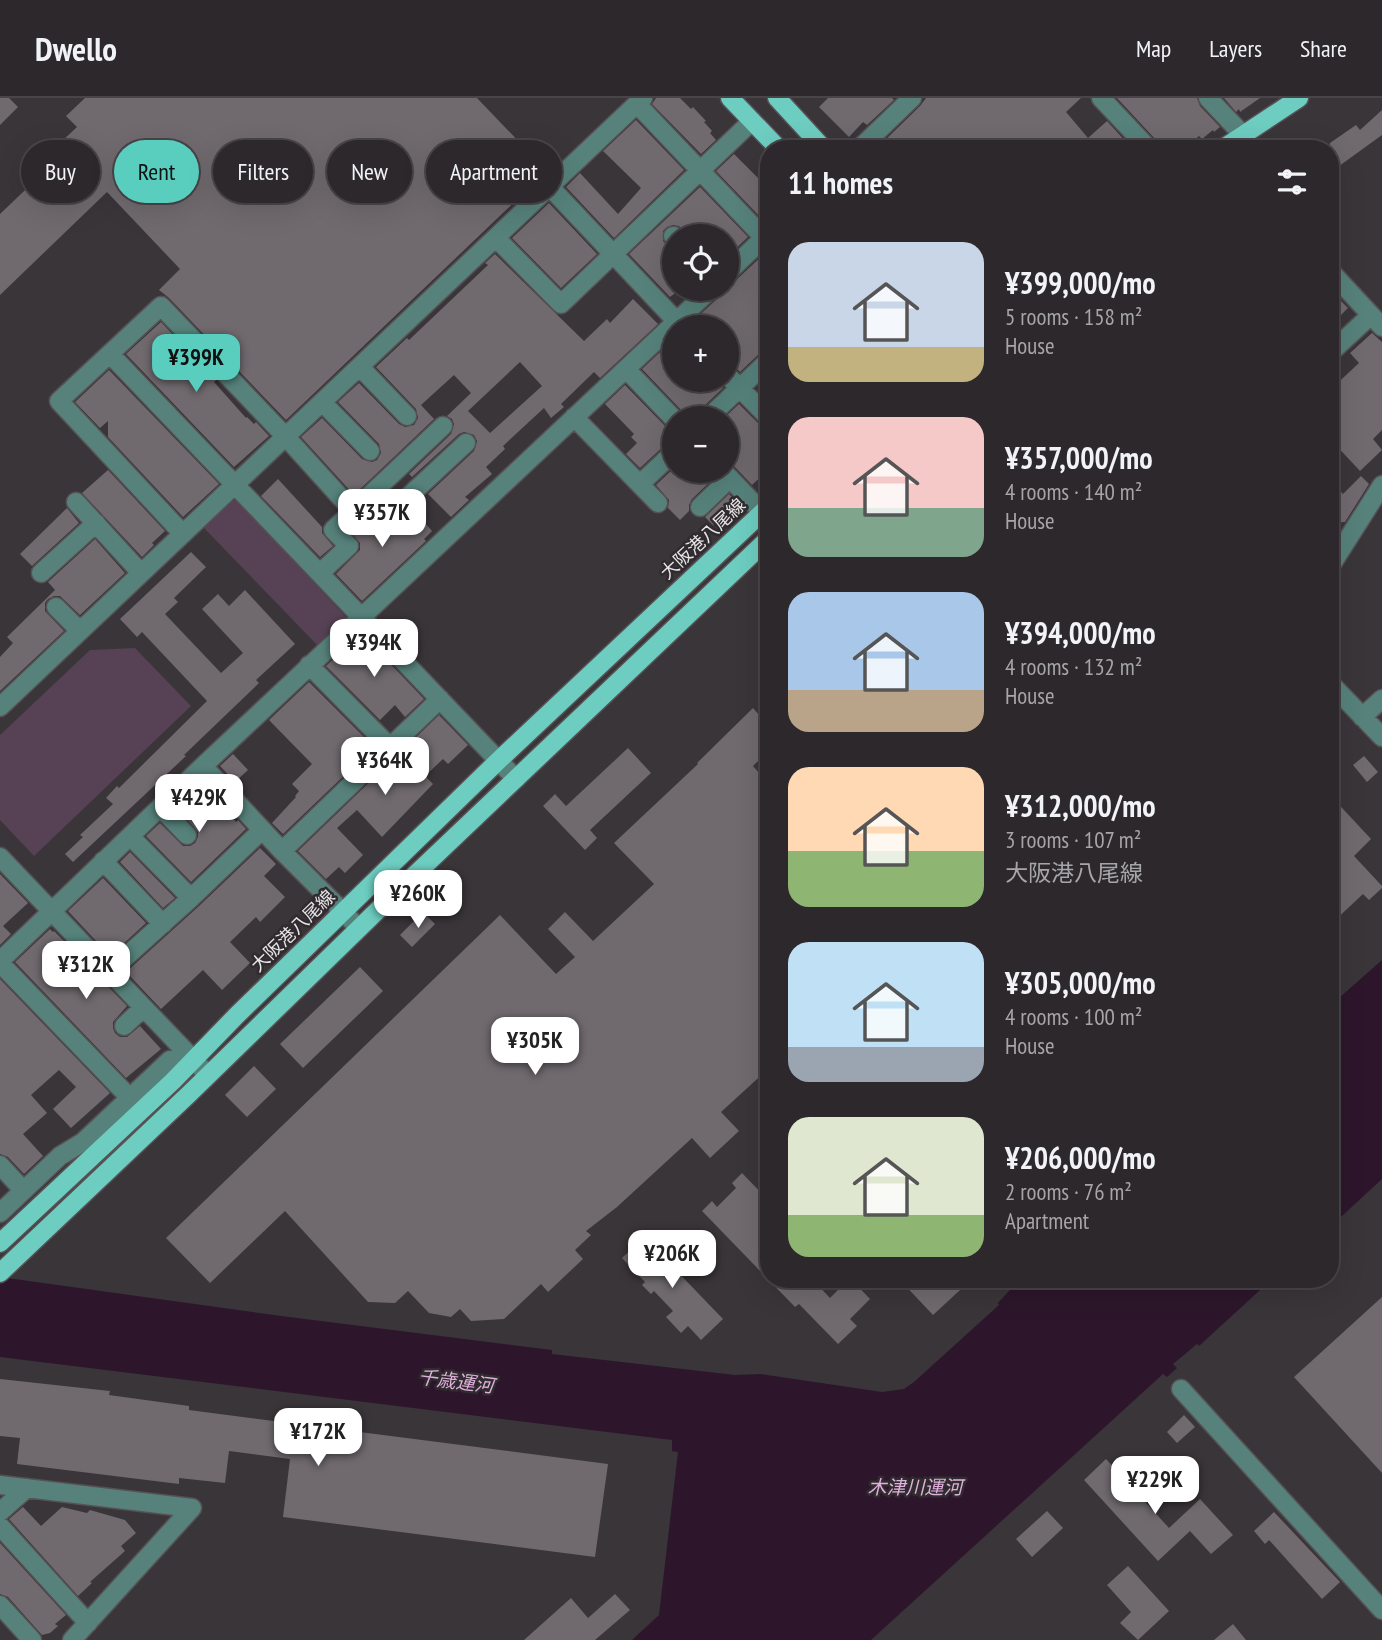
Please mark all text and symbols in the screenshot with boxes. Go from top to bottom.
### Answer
text: Dwello [35,27,117,70]
text: Map [1136,33,1171,64]
text: Layers [1209,33,1262,64]
text: Share [1300,33,1347,64]
chip: Buy [21,140,100,203]
chip: Rent [114,140,199,203]
chip: Filters [213,140,313,203]
chip: New [327,140,412,203]
chip: Apartment [426,140,562,203]
text: 11 homes [788,163,893,202]
icon: filters [1273,163,1311,201]
map controls [662,224,739,483]
button: locate [662,224,739,301]
text: ¥399,000/mo [1005,263,1156,302]
icon: home [844,270,928,354]
text: 5 rooms · 158 m² [1005,302,1142,331]
button: + [662,315,739,392]
text: House [1005,331,1055,360]
pin: ¥399K [147,334,245,394]
text: ¥399K [168,342,224,371]
button: − [662,406,739,483]
text: ¥357,000/mo [1005,438,1153,477]
icon: home [844,445,928,529]
text: 4 rooms · 140 m² [1005,477,1142,506]
pin: ¥357K [333,490,431,549]
street label: 大阪港八尾線 [655,493,750,584]
text: ¥357K [354,497,410,526]
text: House [1005,506,1055,535]
text: ¥394,000/mo [1005,613,1156,652]
pin: ¥394K [325,620,423,679]
icon: home [844,620,928,704]
text: ¥394K [346,627,402,656]
text: 4 rooms · 132 m² [1005,652,1142,681]
text: House [1005,681,1055,710]
pin: ¥364K [336,738,434,797]
text: ¥364K [357,745,413,774]
pin: ¥429K [150,774,248,834]
text: ¥429K [171,782,227,811]
text: ¥312,000/mo [1005,786,1156,825]
icon: home [844,795,928,879]
text: 3 rooms · 107 m² [1005,825,1141,854]
text: 大阪港八尾線 [1005,858,1143,887]
pin: ¥260K [369,870,467,930]
text: ¥260K [390,878,446,907]
street label: 大阪港八尾線 [246,885,339,976]
pin: ¥312K [37,942,135,1001]
text: ¥312K [58,949,114,978]
text: ¥305,000/mo [1005,963,1156,1002]
icon: home [844,970,928,1054]
text: 4 rooms · 100 m² [1005,1002,1142,1031]
pin: ¥305K [486,1018,584,1077]
text: ¥305K [507,1025,563,1054]
text: House [1005,1031,1055,1060]
text: ¥206,000/mo [1005,1138,1156,1177]
icon: home [844,1145,928,1229]
text: 2 rooms · 76 m² [1005,1177,1132,1206]
text: Apartment [1005,1206,1089,1235]
pin: ¥206K [623,1230,721,1290]
text: ¥206K [644,1238,700,1267]
water label: 千歳運河 [417,1364,499,1398]
pin: ¥172K [269,1408,367,1468]
text: ¥172K [290,1416,346,1445]
pin: ¥229K [1106,1456,1204,1516]
text: ¥229K [1127,1464,1183,1493]
water label: 木津川運河 [867,1475,966,1499]

